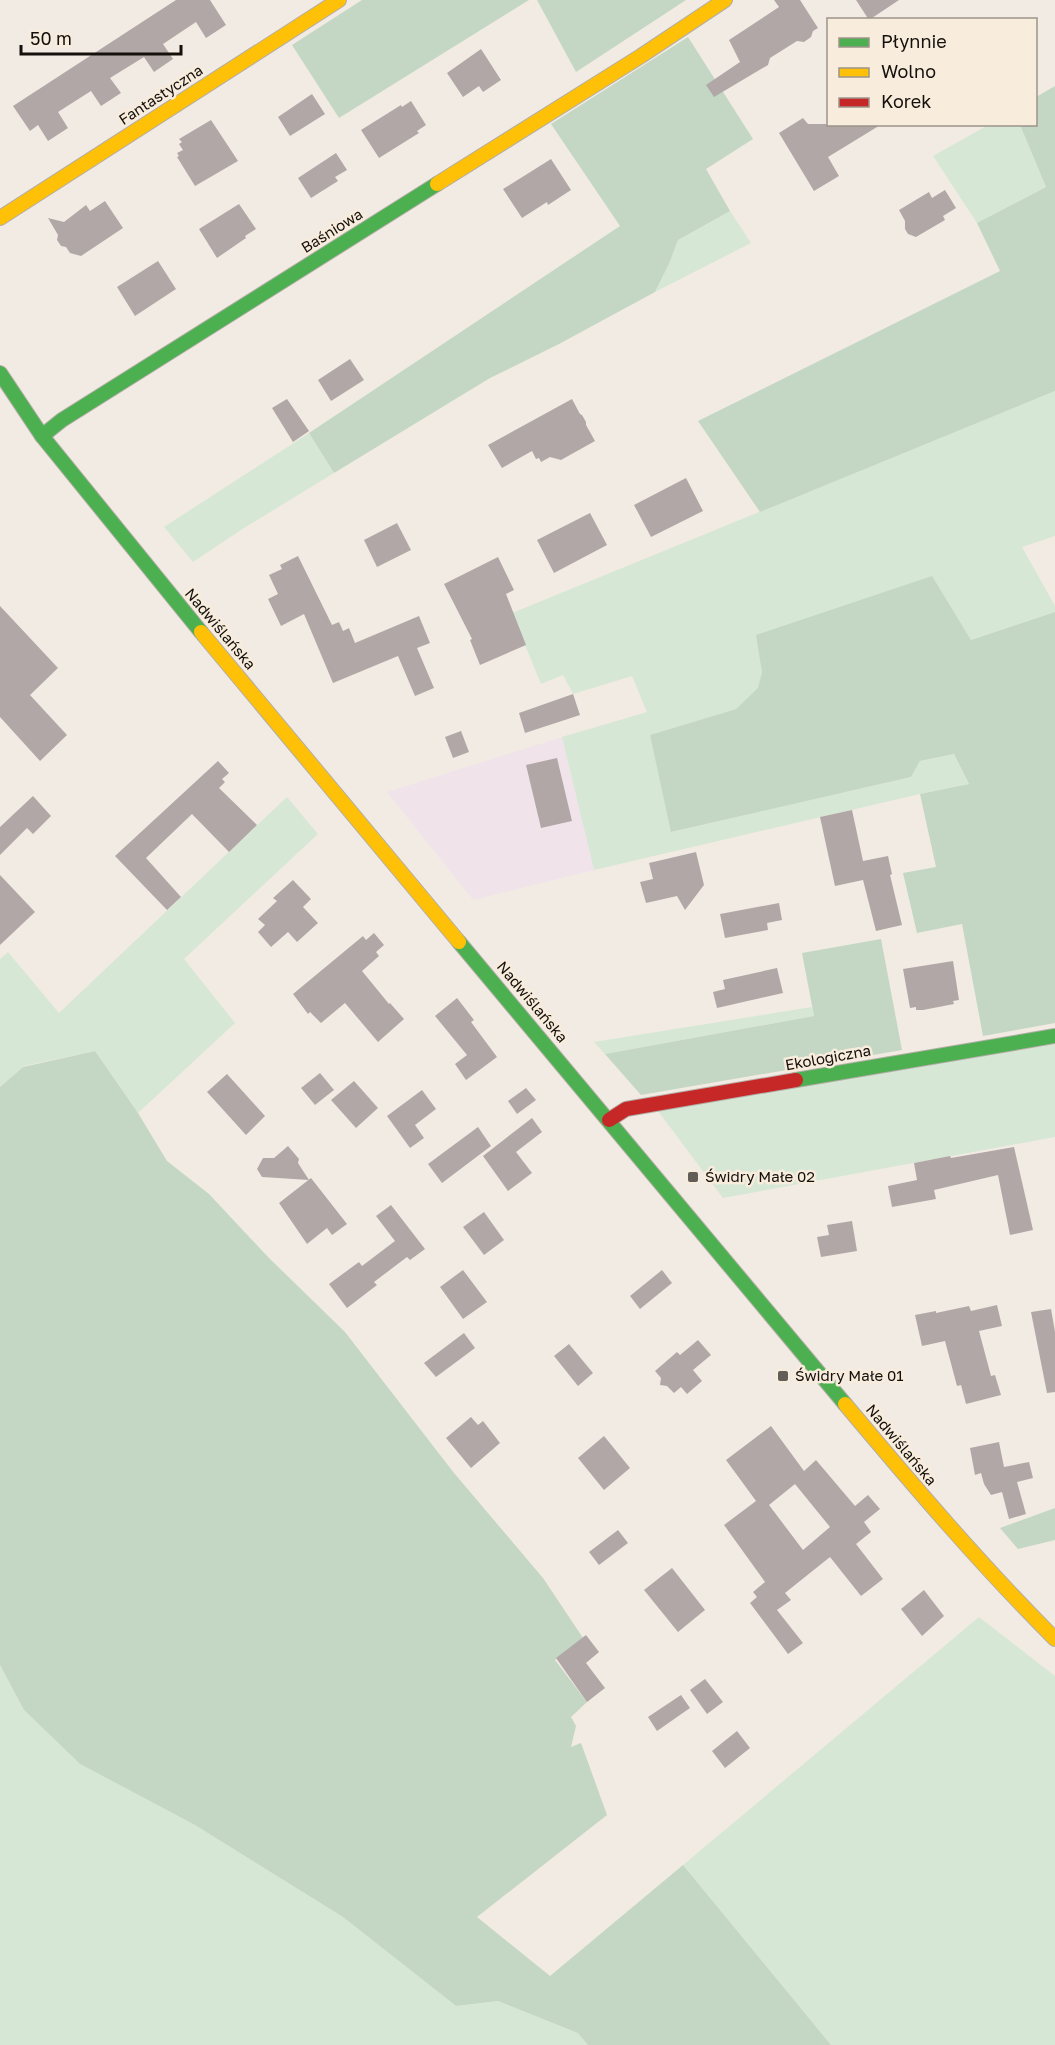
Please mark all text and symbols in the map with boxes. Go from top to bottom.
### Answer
scale bar [21,18,182,56]
legend [827,18,1037,126]
text: 50 m [30,27,72,49]
text: Płynnie [881,30,947,52]
street label: Fantastyczna [115,60,206,128]
text: Wolno [881,60,936,82]
text: Korek [881,90,931,112]
street label: Baśniowa [297,204,365,256]
street label: Nadwiślańska [182,584,260,673]
street label: Nadwiślańska [494,957,572,1046]
street label: Ekologiczna [784,1041,872,1073]
place label: Świdry Małe 02 [705,1167,815,1185]
marker: Świdry Małe 02 [686,1170,700,1184]
place label: Świdry Małe 01 [795,1366,904,1384]
marker: Świdry Małe 01 [776,1369,790,1383]
street label: Nadwiślańska [863,1400,941,1489]

